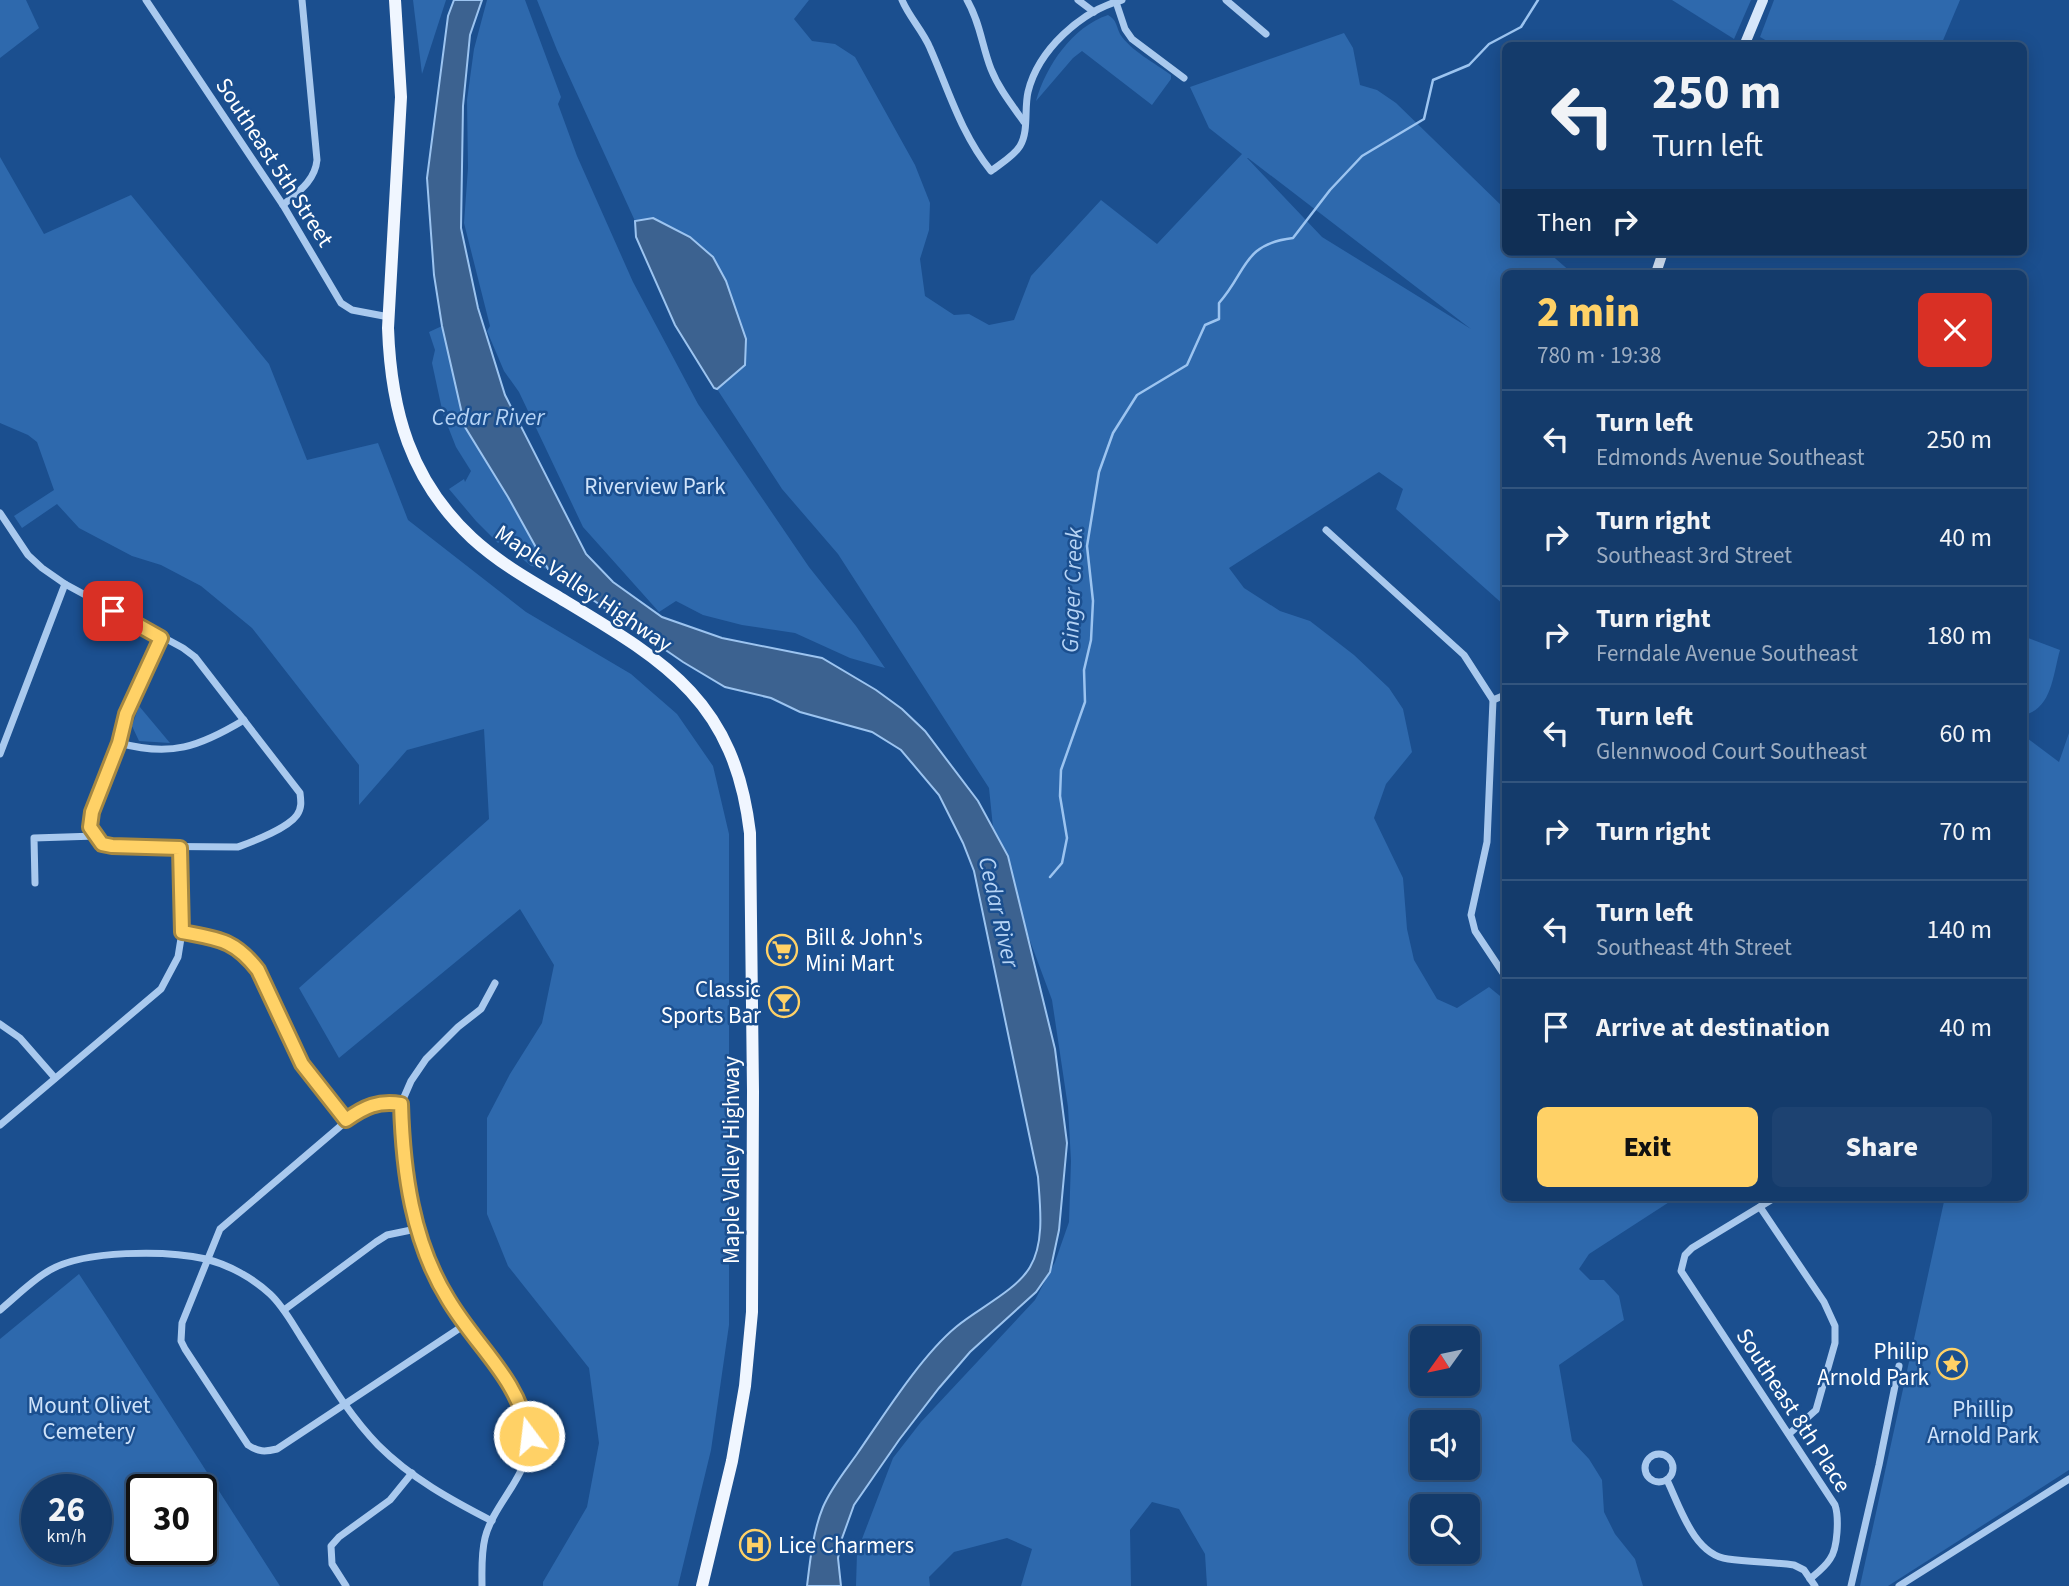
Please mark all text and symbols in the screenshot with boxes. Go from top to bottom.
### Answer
text: 250 m [1652,58,1781,128]
icon: left [1537,70,1628,161]
street label: Southeast 5th Street [207,71,342,254]
text: Turn left [1652,123,1763,169]
icon: right [1606,203,1644,241]
text: Then [1537,204,1592,241]
text: 2 min [1537,283,1640,343]
button: close [1918,293,1992,367]
text: 780 m · 19:38 [1537,339,1661,372]
water label: Cedar River [432,400,546,435]
text: Turn left [1596,404,1693,441]
icon: left [1537,420,1575,458]
text: 250 m [1926,421,1992,458]
text: Edmonds Avenue Southeast [1596,441,1864,474]
park label: Riverview Park [584,470,726,503]
text: Turn right [1596,502,1711,539]
street label: Maple Valley Highway [488,517,679,660]
icon: right [1537,518,1575,556]
text: 40 m [1939,519,1992,556]
water label: Ginger Creek [1053,526,1092,653]
text: Southeast 3rd Street [1596,539,1792,572]
pin [83,581,143,641]
icon: arrive [94,592,132,630]
text: Turn right [1596,600,1711,637]
icon: right [1537,616,1575,654]
text: 180 m [1926,617,1992,654]
text: Ferndale Avenue Southeast [1596,637,1858,670]
text: Turn left [1596,698,1693,735]
icon: left [1537,714,1575,752]
text: 60 m [1939,715,1992,752]
text: Glennwood Court Southeast [1596,735,1867,768]
icon: right [1537,812,1575,850]
text: Turn right [1596,813,1711,850]
text: 70 m [1939,813,1992,850]
water label: Cedar River [969,853,1029,973]
text: Turn left [1596,894,1693,931]
icon: left [1537,910,1575,948]
text: 140 m [1926,911,1992,948]
place label: Bill & John's Mini Mart [805,921,923,980]
text: Southeast 4th Street [1596,931,1792,964]
supermarket icon: Bill & John's Mini Mart [765,933,799,967]
place label: Classic Sports Bar [661,973,762,1032]
bar icon: Classic Sports Bar [767,985,801,1019]
icon: arrive [1537,1008,1575,1046]
text: Arrive at destination [1596,1009,1830,1046]
text: 40 m [1939,1009,1992,1046]
street label: Maple Valley Highway [715,1056,748,1264]
button: Exit [1537,1107,1758,1187]
button: Share [1772,1107,1992,1187]
street label: Southeast 8th Place [1728,1322,1859,1499]
north arrow [1410,1326,1480,1396]
map controls [1410,1326,1480,1564]
place label: Philip Arnold Park [1817,1335,1930,1394]
place icon: Philip Arnold Park [1935,1347,1969,1381]
park label: Mount Olivet Cemetery [27,1389,151,1448]
park label: Phillip Arnold Park [1927,1393,2039,1452]
position arrow [492,1399,566,1473]
button: sound [1410,1410,1480,1480]
speed limit sign: 30 [126,1474,217,1565]
text: 26 [48,1485,85,1535]
button: search [1410,1494,1480,1564]
text: km/h [47,1524,86,1549]
hospital icon: Lice Charmers [738,1528,772,1562]
place label: Lice Charmers [778,1529,914,1562]

